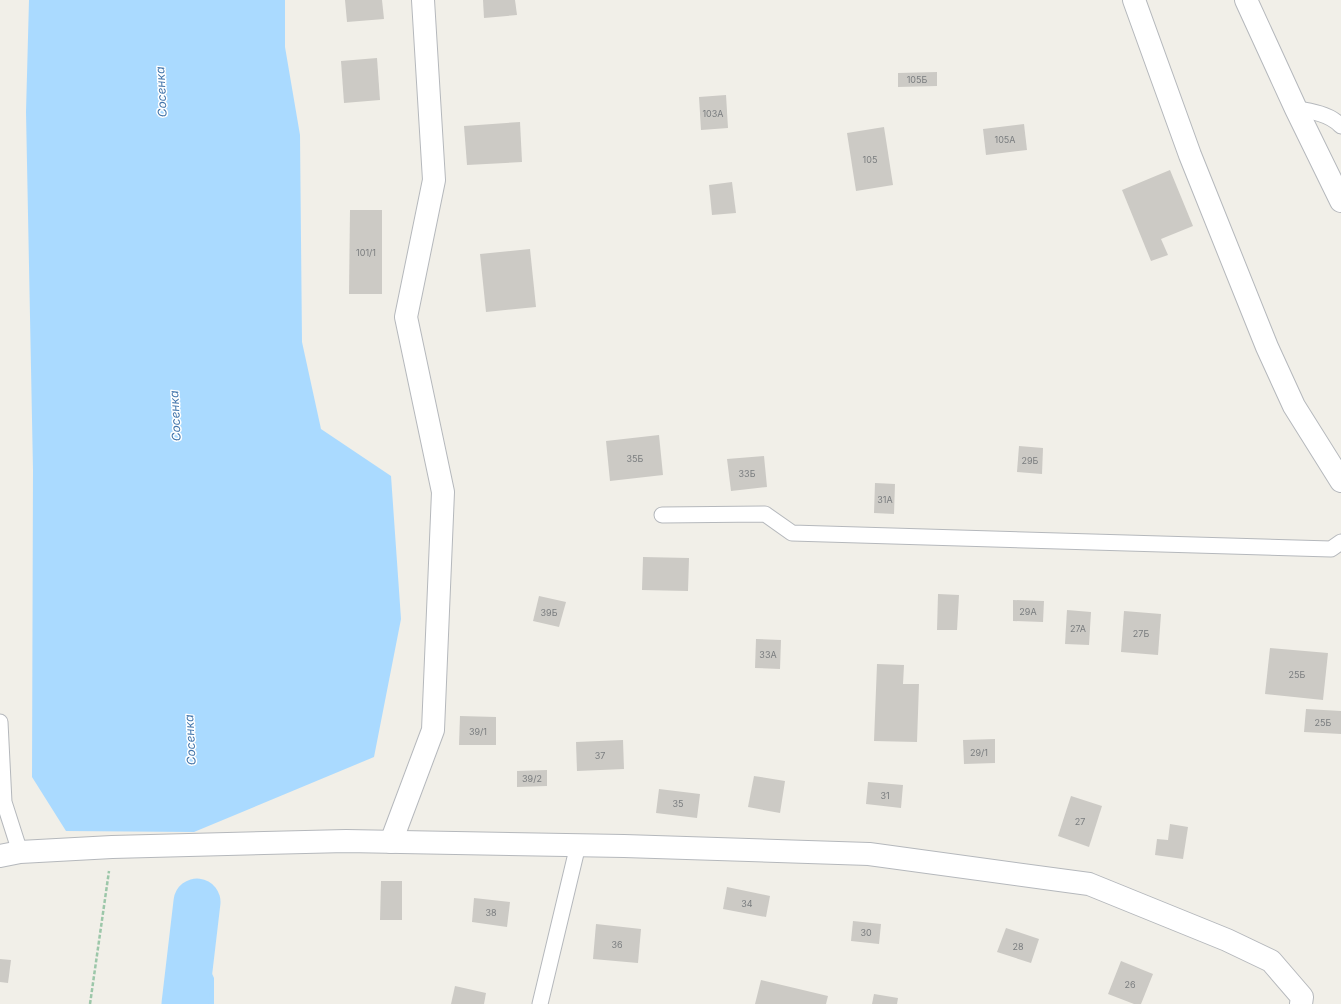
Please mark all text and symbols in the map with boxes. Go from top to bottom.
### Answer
water label: Сосенка [152,66,170,118]
house number: 105Б [907,74,927,85]
house number: 103А [702,108,724,119]
house number: 105А [994,134,1016,145]
house number: 105 [863,154,877,165]
house number: 101/1 [356,247,376,258]
water label: Сосенка [166,390,184,442]
house number: 35Б [627,453,644,464]
house number: 29Б [1022,455,1039,466]
house number: 33Б [739,468,756,479]
house number: 31А [877,494,893,505]
house number: 29А [1019,606,1037,617]
house number: 39Б [541,607,558,618]
house number: 27А [1070,623,1086,634]
house number: 27Б [1133,628,1149,639]
house number: 33А [759,649,777,660]
house number: 25Б [1289,669,1306,680]
water label: Сосенка [181,714,199,766]
house number: 25Б [1315,717,1332,728]
house number: 39/1 [469,726,487,737]
house number: 29/1 [970,747,988,758]
house number: 37 [595,750,605,761]
house number: 39/2 [522,773,542,784]
house number: 31 [880,790,890,801]
house number: 35 [672,798,684,809]
house number: 27 [1075,816,1085,827]
house number: 34 [741,898,753,909]
house number: 38 [485,907,497,918]
house number: 30 [860,927,872,938]
house number: 36 [611,939,623,950]
house number: 28 [1012,941,1024,952]
house number: 26 [1124,979,1136,990]

